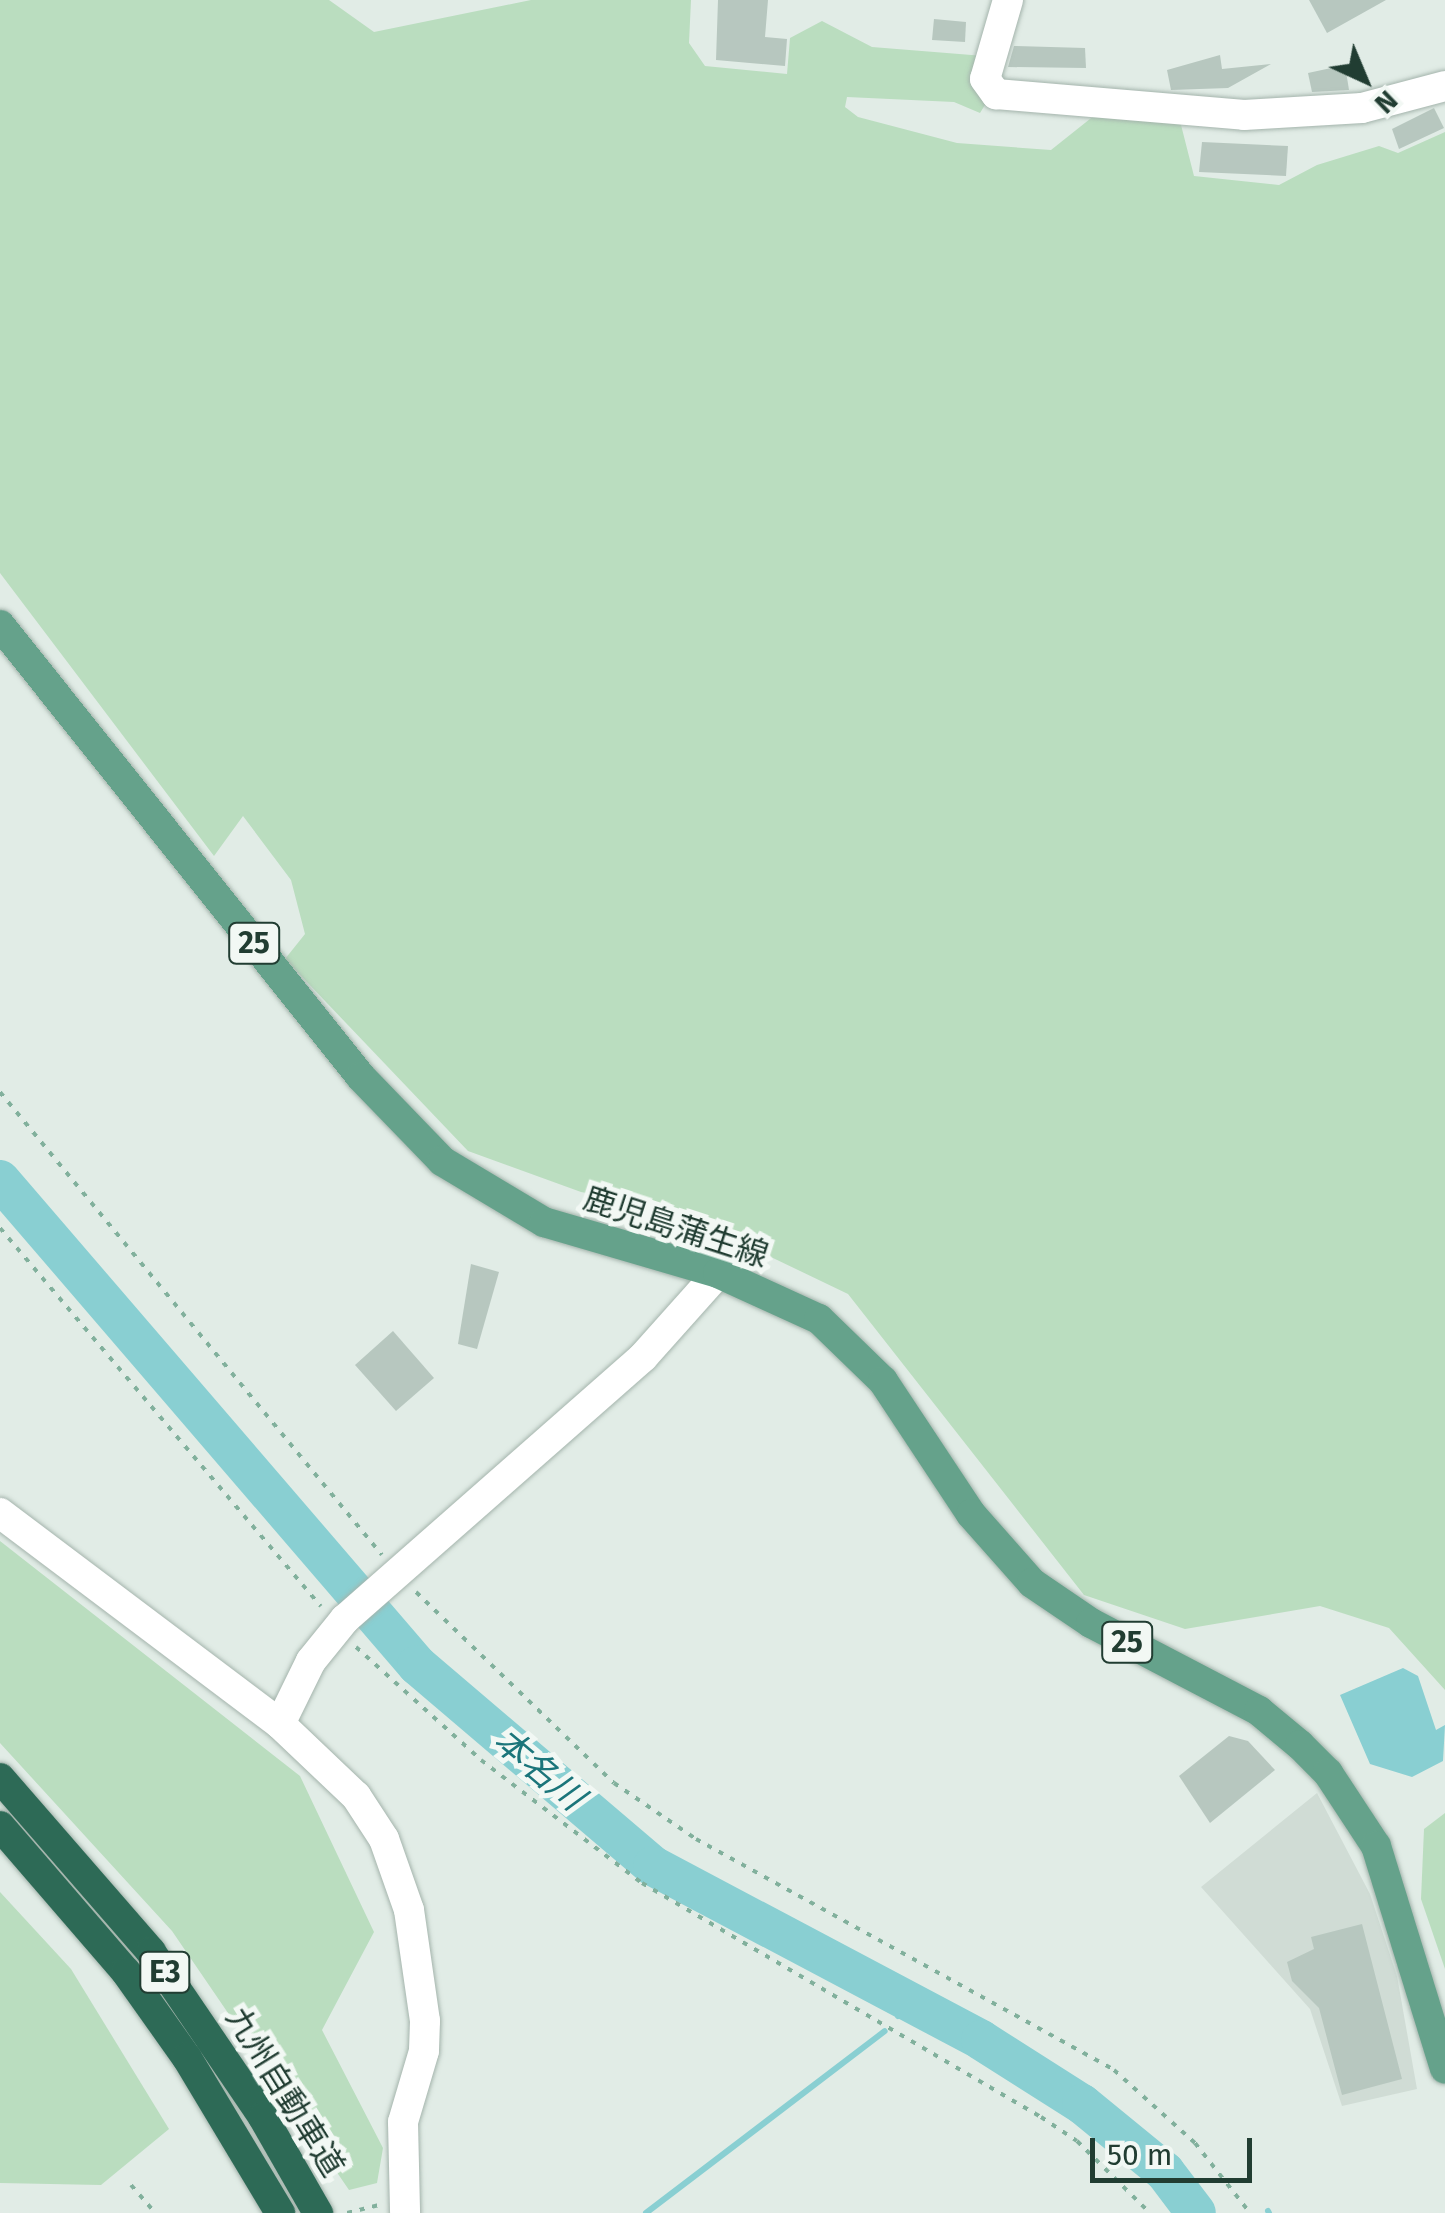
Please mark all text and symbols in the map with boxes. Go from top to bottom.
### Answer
north arrow [1315,30,1415,130]
text: N [1368,84,1404,120]
road number: 25 [226,918,282,968]
street label: 鹿児島蒲生線 [579,1179,773,1275]
road number: 25 [1100,1617,1154,1667]
water label: 本名川 [485,1719,593,1819]
road number: E3 [138,1947,192,1997]
street label: 九州自動車道 [218,2000,352,2184]
scale bar [1095,2118,1258,2180]
text: 50 m [1107,2137,1172,2173]

